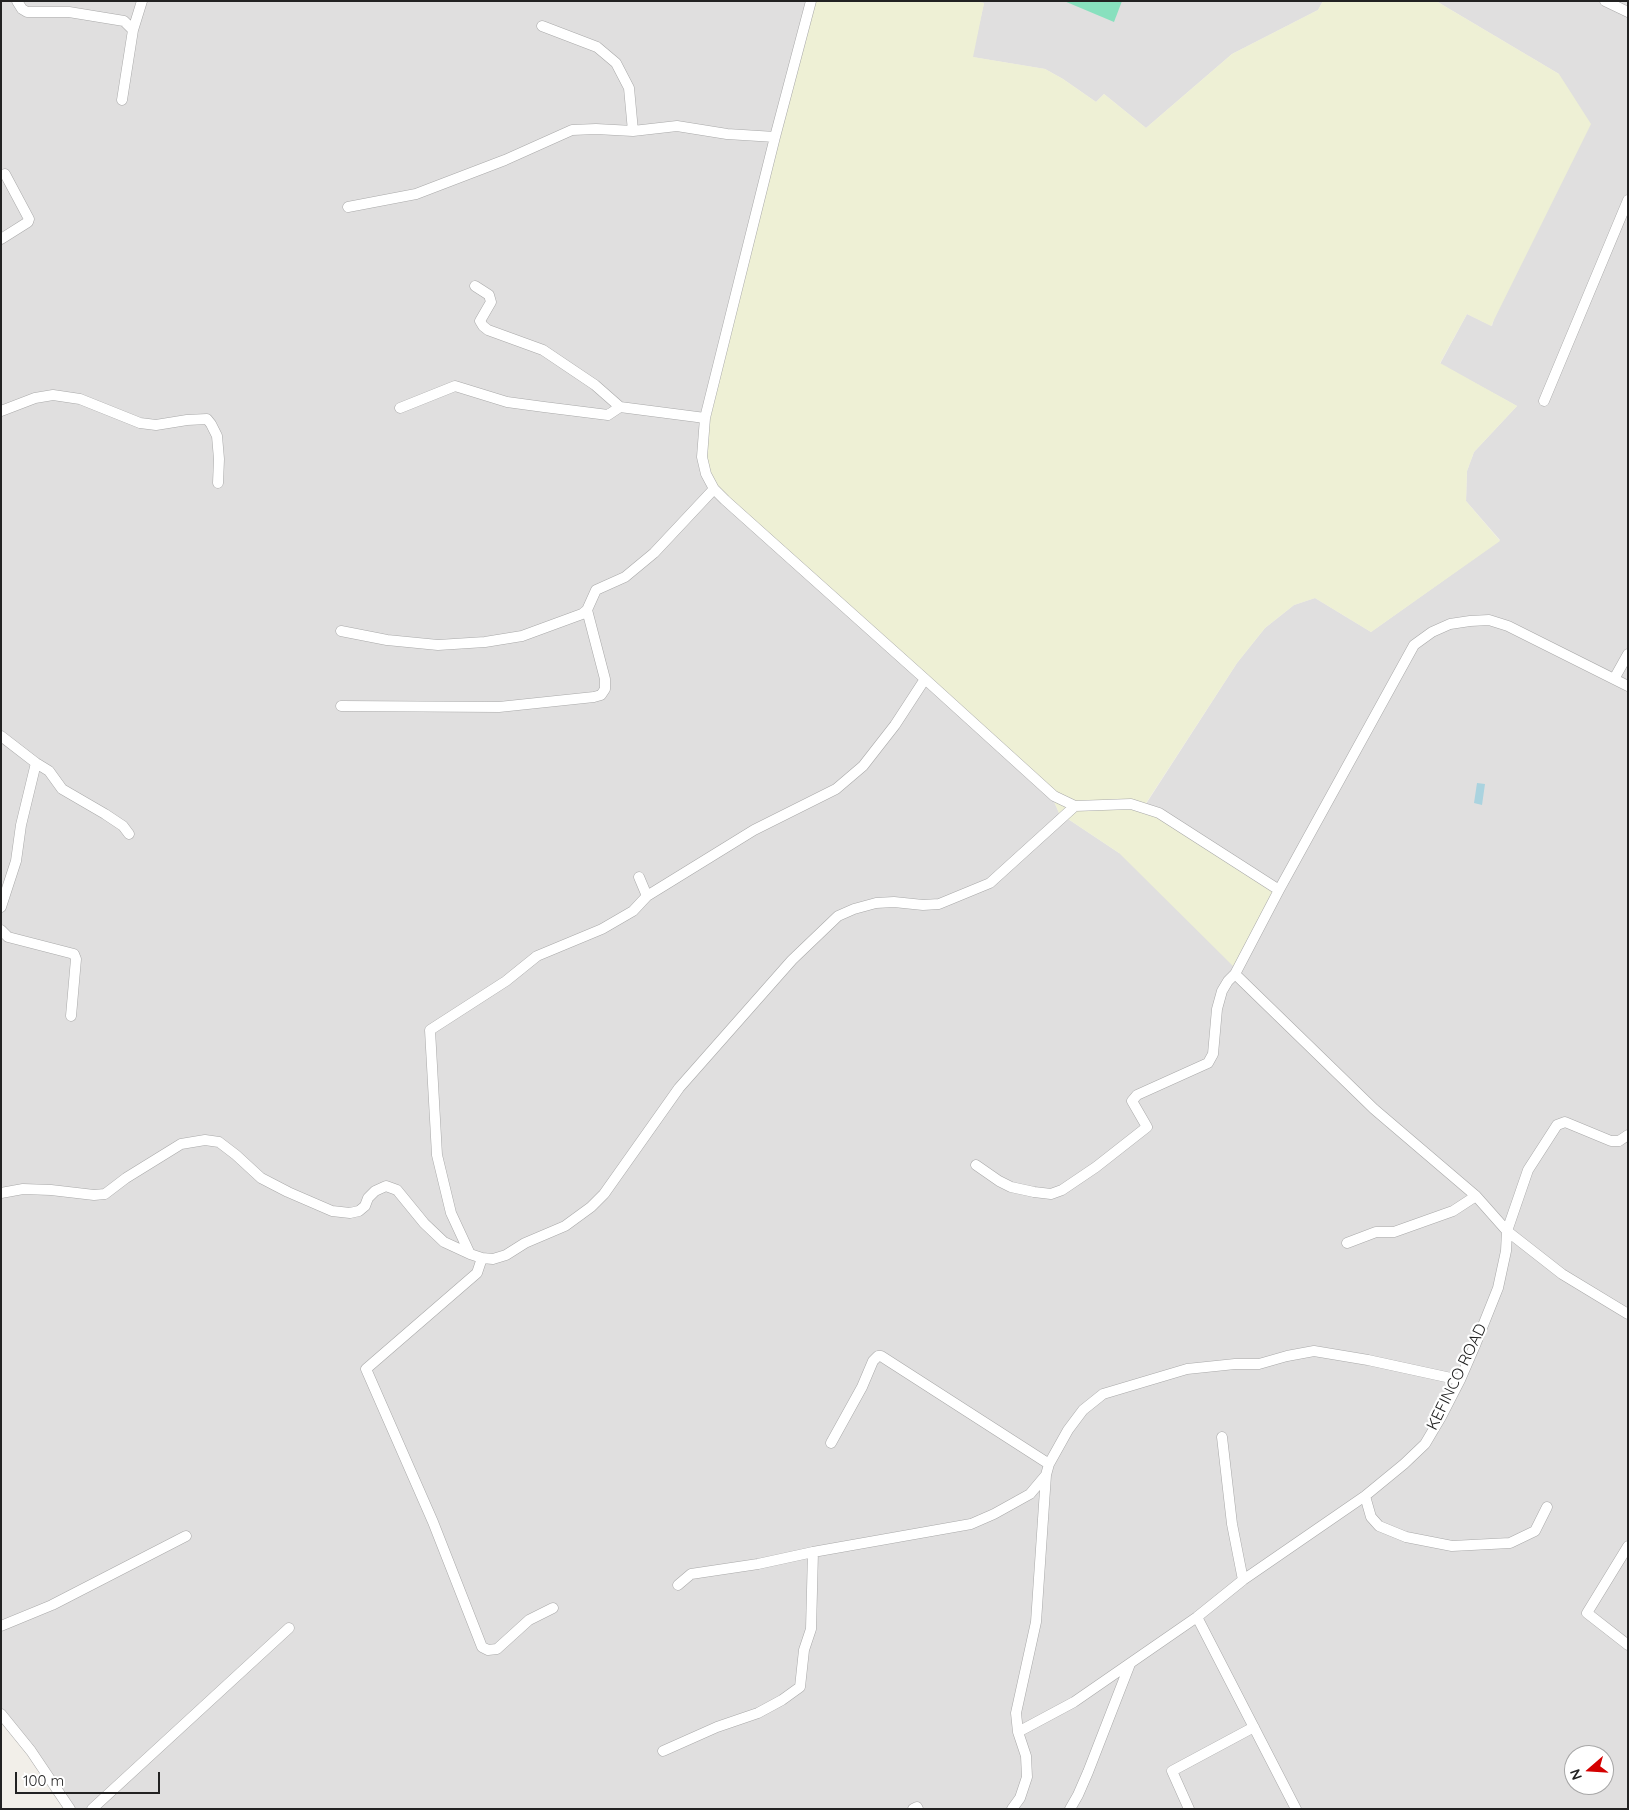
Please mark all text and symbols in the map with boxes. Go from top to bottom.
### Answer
street label: KEFINCO ROAD [1423,1321,1491,1433]
north arrow [1564,1745,1614,1795]
scale bar [18,1762,162,1794]
text: N [1566,1767,1586,1782]
text: 100 m [23,1771,64,1790]

